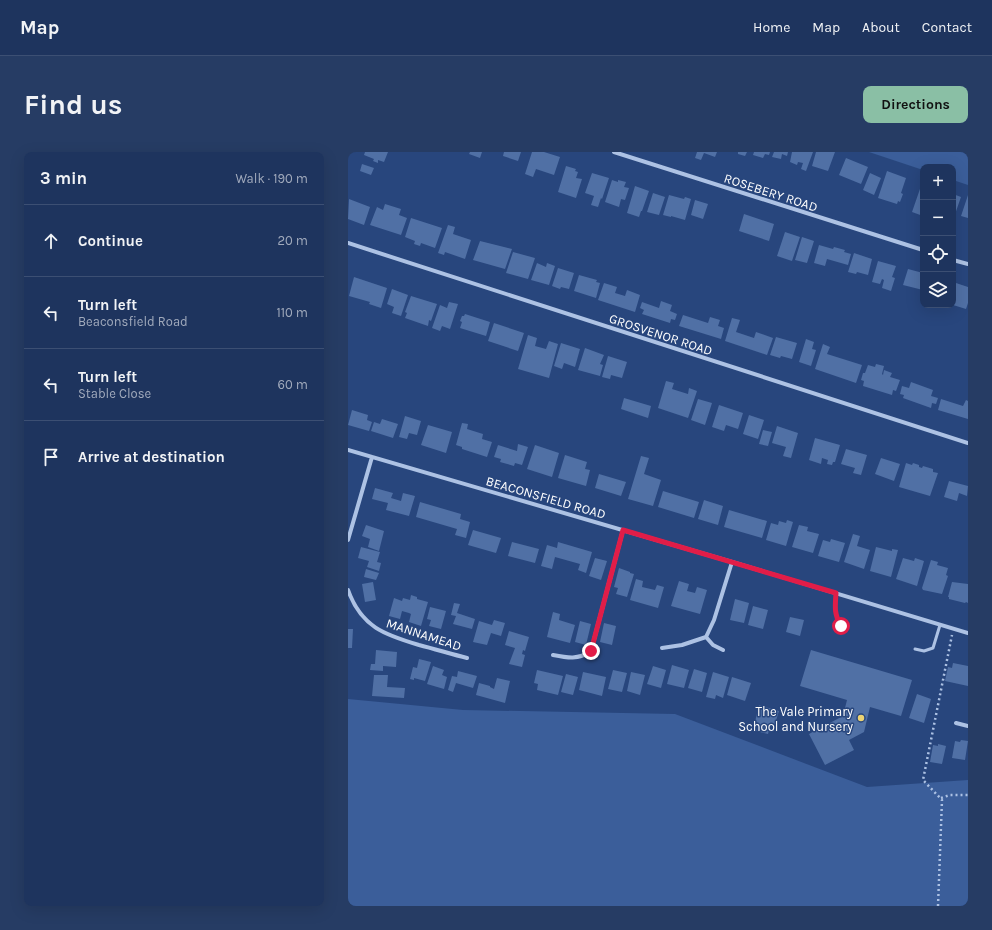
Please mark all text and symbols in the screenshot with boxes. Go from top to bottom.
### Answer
text: Map [20,17,59,39]
text: Home [753,19,790,36]
text: Map [812,19,840,36]
text: About [862,19,900,36]
text: Contact [922,19,972,36]
button: Directions [863,86,968,123]
text: Find us [24,88,123,121]
map controls [920,164,956,308]
button: + [920,164,956,200]
text: 3 min [40,168,87,188]
street label: ROSEBERY ROAD [722,170,820,215]
text: Walk · 190 m [235,171,308,186]
button: − [920,200,956,236]
icon: ahead [40,230,62,252]
text: Continue [78,232,143,250]
text: 20 m [278,233,308,248]
button: locate [920,236,956,272]
button: layers [920,272,956,308]
text: Turn left [78,296,137,314]
icon: left [40,302,62,324]
text: 110 m [276,305,308,320]
street label: GROSVENOR ROAD [607,311,714,358]
text: Beaconsfield Road [78,314,188,329]
text: Turn left [78,368,137,386]
icon: left [40,374,62,396]
text: 60 m [278,377,308,392]
text: Stable Close [78,386,151,401]
icon: arrive [40,446,62,468]
text: Arrive at destination [78,448,225,466]
street label: BEACONSFIELD ROAD [484,473,607,522]
street label: MANNAMEAD [384,615,463,654]
route start [832,617,850,635]
route end [582,642,600,660]
place label: The Vale Primary School and Nursery [738,704,853,734]
marker: The Vale Primary School and Nursery [856,713,866,723]

